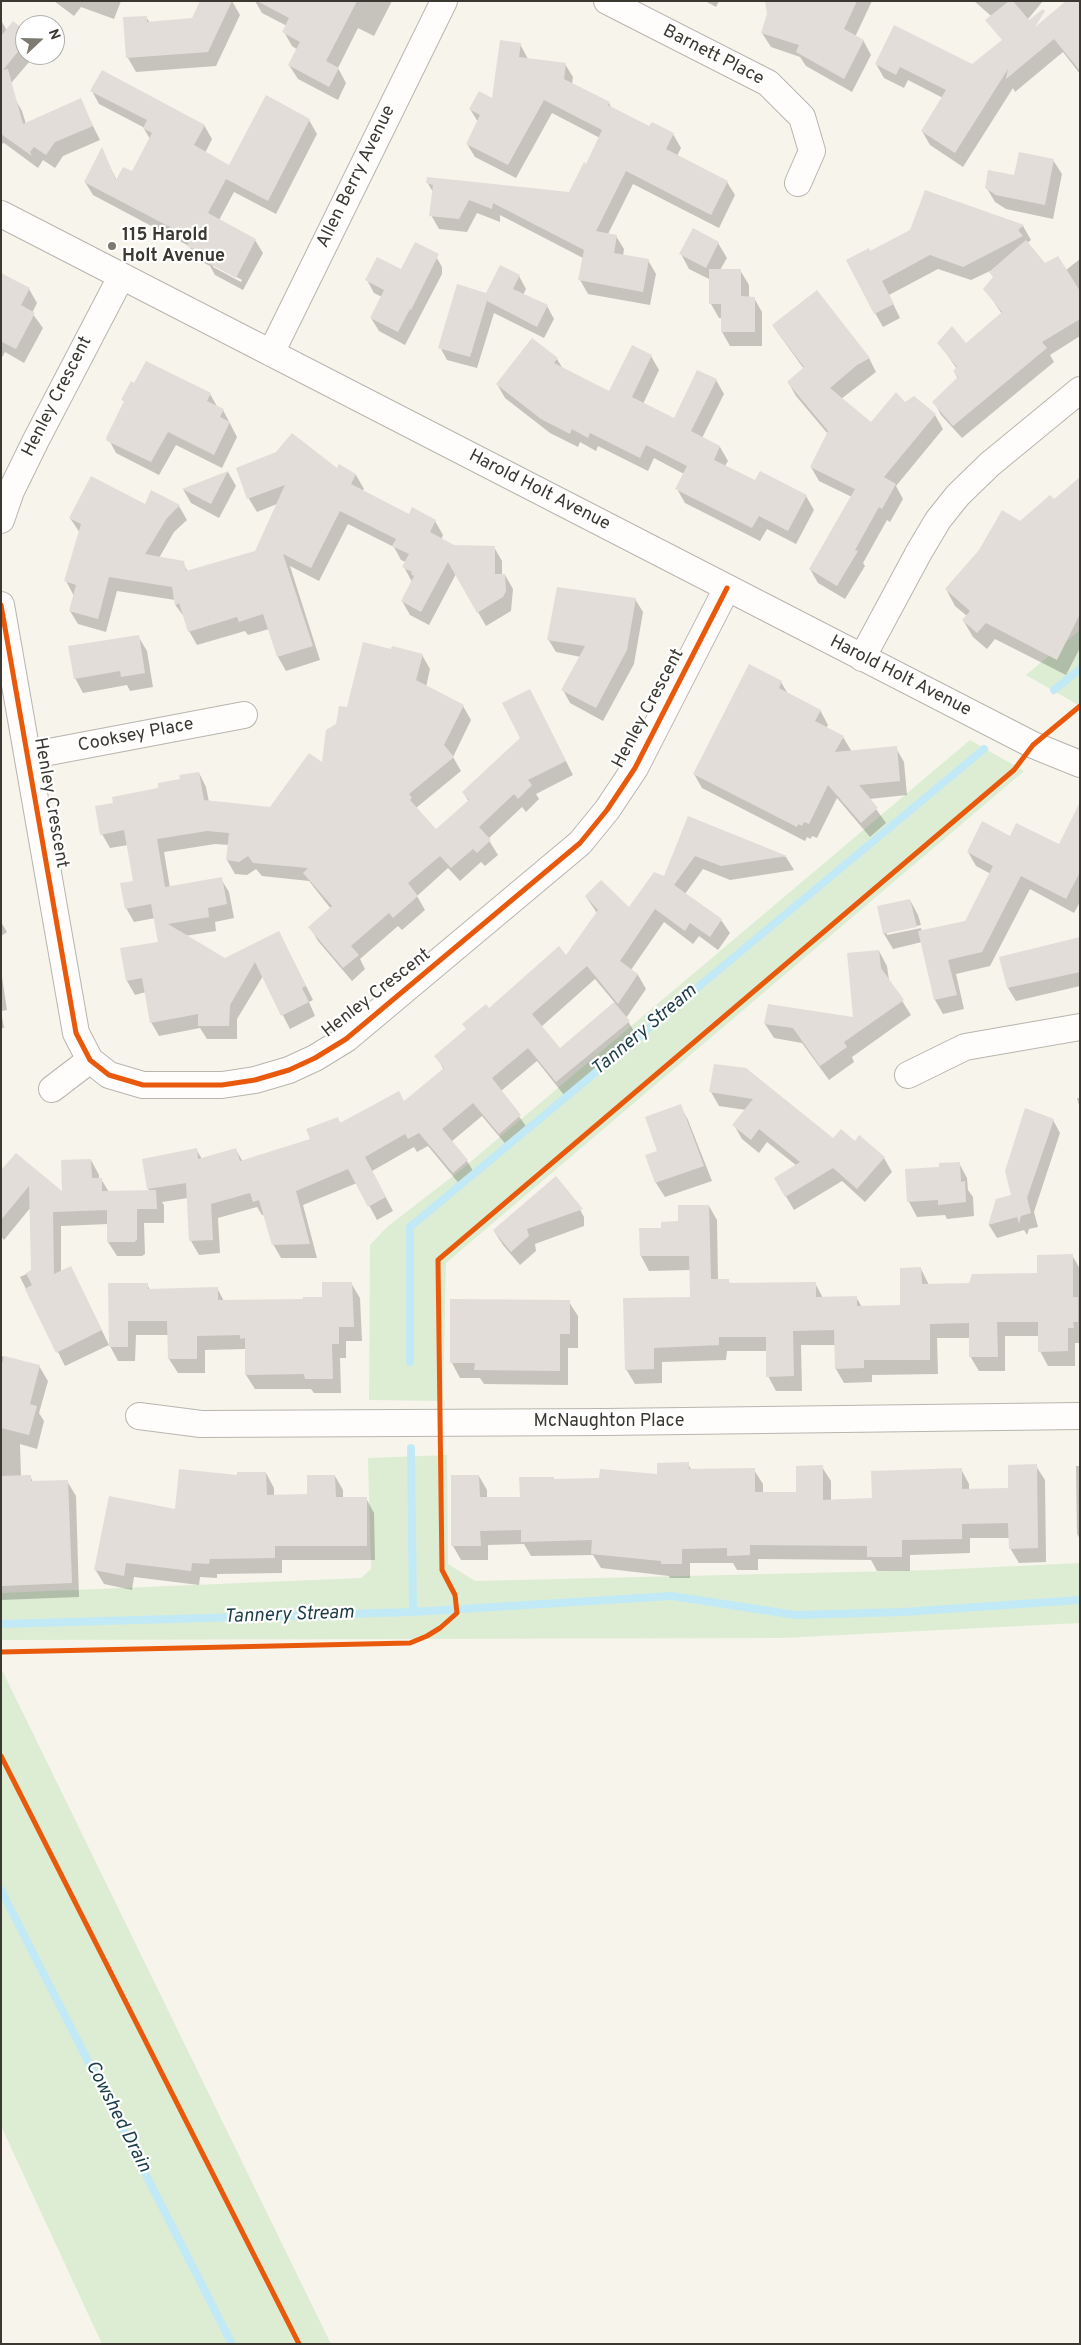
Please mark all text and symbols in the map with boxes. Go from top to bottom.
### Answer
north arrow [15,15,65,65]
street label: Barnett Place [659,21,767,91]
text: N [44,27,63,43]
street label: Allen Berry Avenue [313,102,401,252]
place label: 115 Harold Holt Avenue [122,225,225,268]
marker: 115 Harold Holt Avenue [106,240,118,252]
street label: Henley Crescent [18,333,98,461]
street label: Harold Holt Avenue [465,446,613,536]
street label: Harold Holt Avenue [826,632,974,722]
street label: Henley Crescent [608,646,690,772]
street label: Cooksey Place [76,714,196,758]
street label: Henley Crescent [28,736,72,870]
street label: Henley Crescent [318,945,436,1043]
water label: Tannery Stream [588,980,702,1082]
street label: McNaughton Place [534,1411,684,1433]
water label: Tannery Stream [224,1602,354,1630]
water label: Cowshed Drain [79,2057,155,2177]

